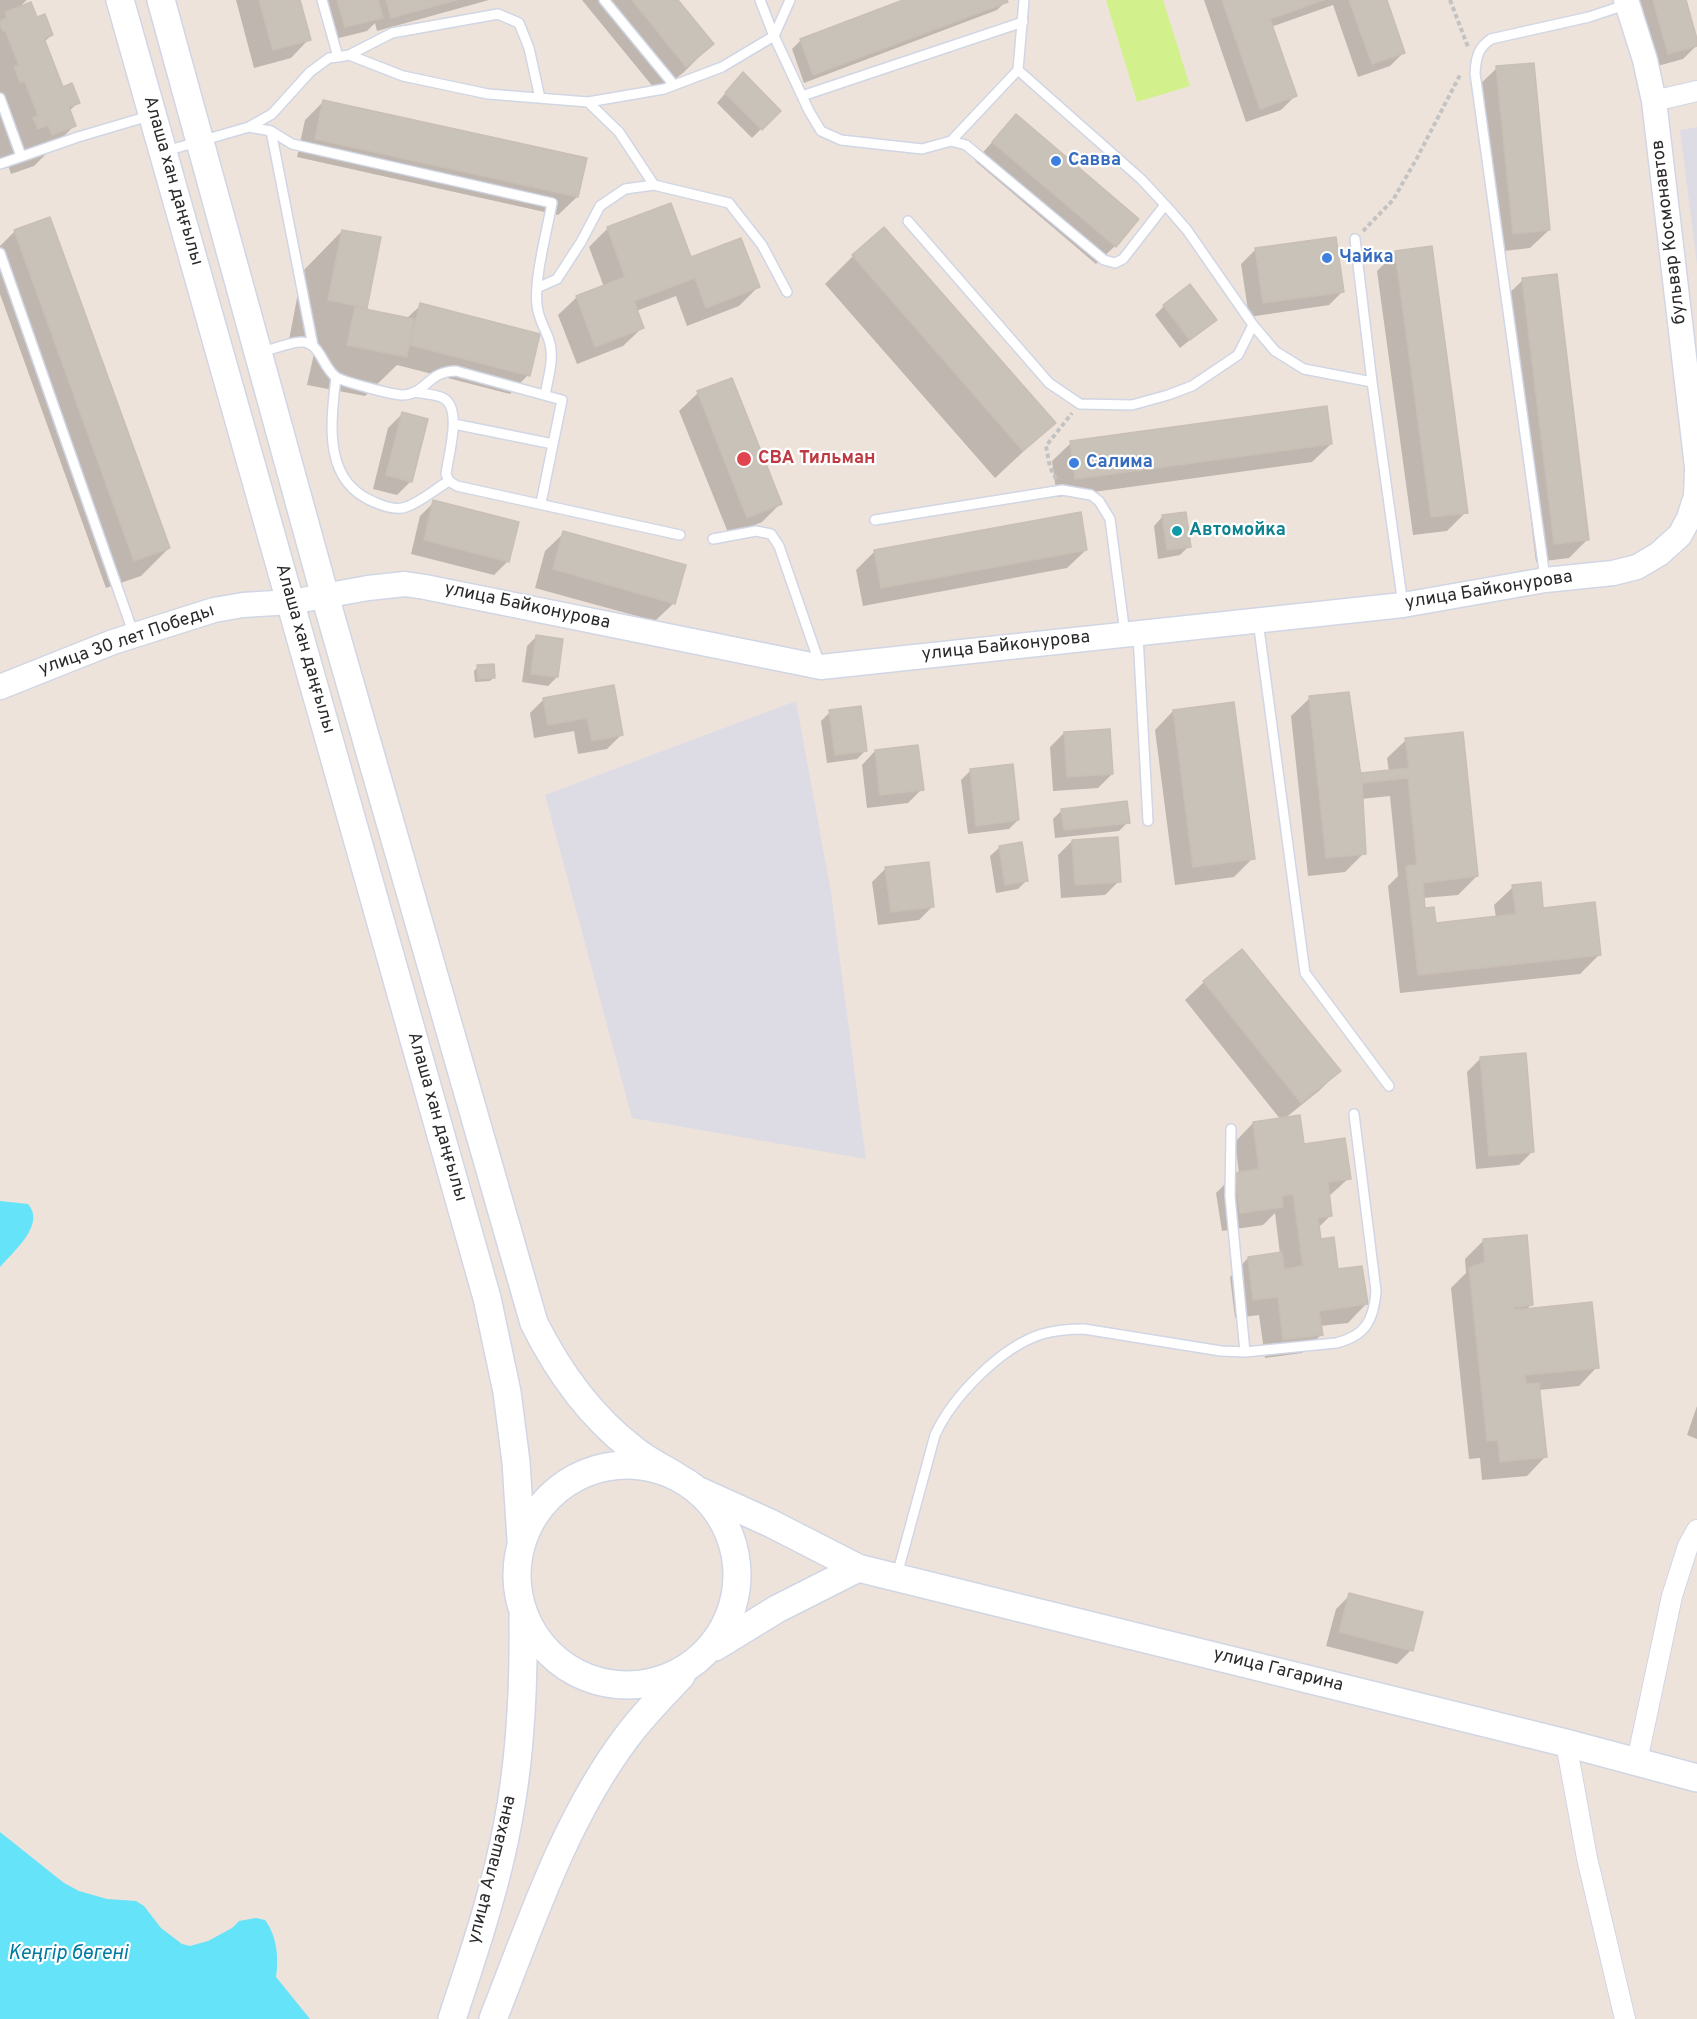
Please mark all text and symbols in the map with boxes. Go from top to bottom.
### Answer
street label: Алаша хан даңғылы [137,94,207,268]
street label: бульвар Космонавтов [1648,139,1692,325]
place label: Савва [1068,150,1121,172]
marker: Савва [1049,154,1063,168]
place label: Чайка [1339,247,1394,269]
marker: Чайка [1320,251,1334,265]
place label: СВА Тильман [758,448,876,470]
marker: СВА Тильман [735,450,753,468]
place label: Салима [1086,452,1153,474]
marker: Салима [1067,456,1081,470]
place label: Автомойка [1189,520,1286,542]
marker: Автомойка [1170,524,1184,538]
street label: Алаша хан даңғылы [269,562,339,736]
street label: улица Байконурова [1404,567,1574,615]
street label: улица Байконурова [442,579,612,635]
street label: улица 30 лет Победы [36,601,218,681]
street label: улица Байконурова [921,627,1091,667]
street label: Алаша хан даңғылы [401,1030,471,1204]
street label: улица Гагарина [1211,1644,1345,1698]
street label: улица Алашахана [464,1793,522,1947]
water label: Кеңгір бөгені [8,1943,128,1967]

